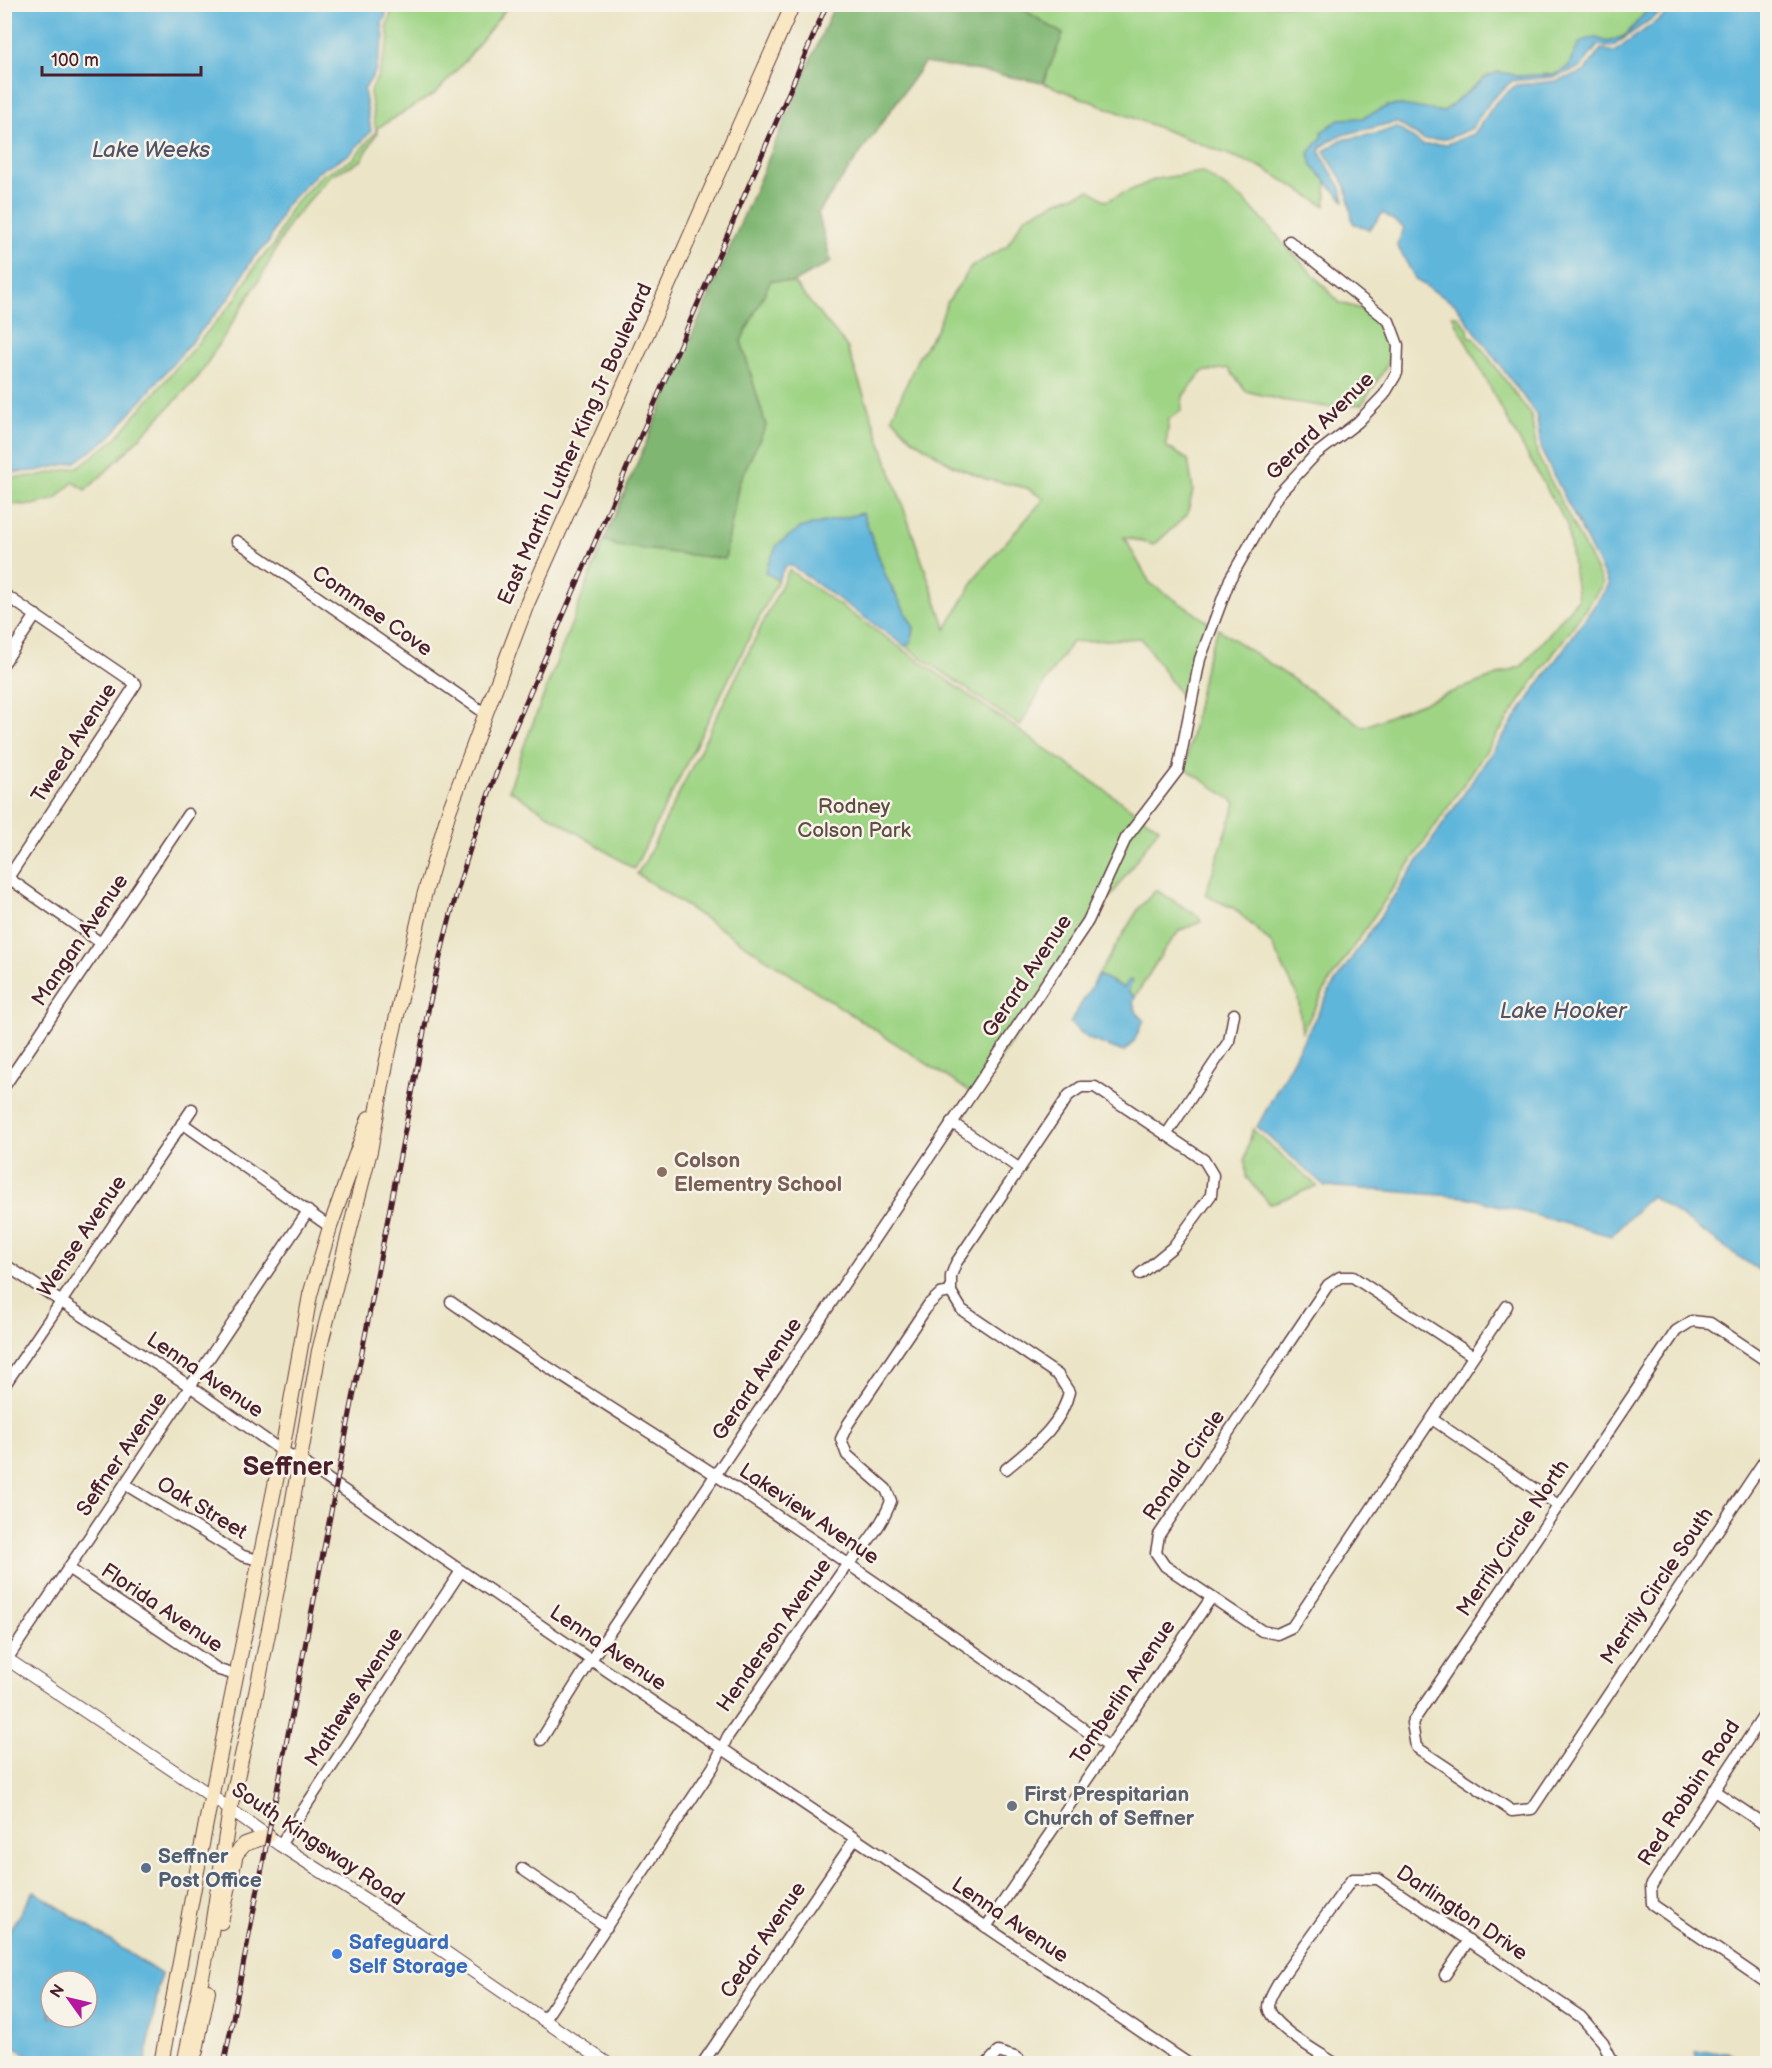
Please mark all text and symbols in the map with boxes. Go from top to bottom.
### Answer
scale bar [42,39,201,77]
text: 100 m [51,50,99,71]
water label: Lake Weeks [92,137,210,164]
street label: East Martin Luther King Jr Boulevard [492,279,658,609]
street label: Gerard Avenue [1261,367,1379,485]
street label: Commee Cove [307,560,437,662]
street label: Tweed Avenue [26,678,122,808]
park label: Rodney Colson Park [797,794,911,843]
street label: Mangan Avenue [27,869,133,1011]
street label: Gerard Avenue [977,910,1077,1042]
water label: Lake Hooker [1500,998,1628,1025]
place label: Colson Elementry School [674,1148,842,1197]
marker: Colson Elementry School [655,1165,669,1179]
street label: Wense Avenue [32,1170,132,1302]
street label: Gerard Avenue [707,1313,807,1445]
street label: Lenna Avenue [142,1327,268,1423]
street label: Seffner Avenue [71,1387,173,1521]
street label: Ronald Circle [1138,1405,1230,1525]
district label: Seffner [243,1451,334,1483]
street label: Merrily Circle North [1451,1455,1575,1621]
street label: Lakeview Avenue [734,1458,884,1570]
street label: Oak Street [152,1471,252,1545]
street label: Merrily Circle South [1595,1503,1719,1669]
street label: Henderson Avenue [712,1553,836,1717]
street label: Florida Avenue [96,1558,228,1658]
street label: Lenna Avenue [545,1600,671,1696]
street label: Tomberlin Avenue [1065,1615,1181,1769]
street label: Mathews Avenue [300,1623,408,1771]
street label: Red Robbin Road [1633,1715,1745,1871]
street label: South Kingsway Road [227,1777,409,1911]
place label: First Prespitarian Church of Seffner [1024,1782,1195,1831]
marker: First Prespitarian Church of Seffner [1005,1799,1019,1813]
place label: Seffner Post Office [158,1844,262,1893]
street label: Darlington Drive [1392,1860,1532,1966]
marker: Seffner Post Office [139,1861,153,1875]
street label: Lenna Avenue [947,1872,1073,1968]
street label: Cedar Avenue [715,1877,811,2003]
place label: Safeguard Self Storage [349,1930,468,1979]
marker: Safeguard Self Storage [330,1947,344,1961]
north arrow [39,1969,99,2029]
text: N [47,1981,69,2002]

